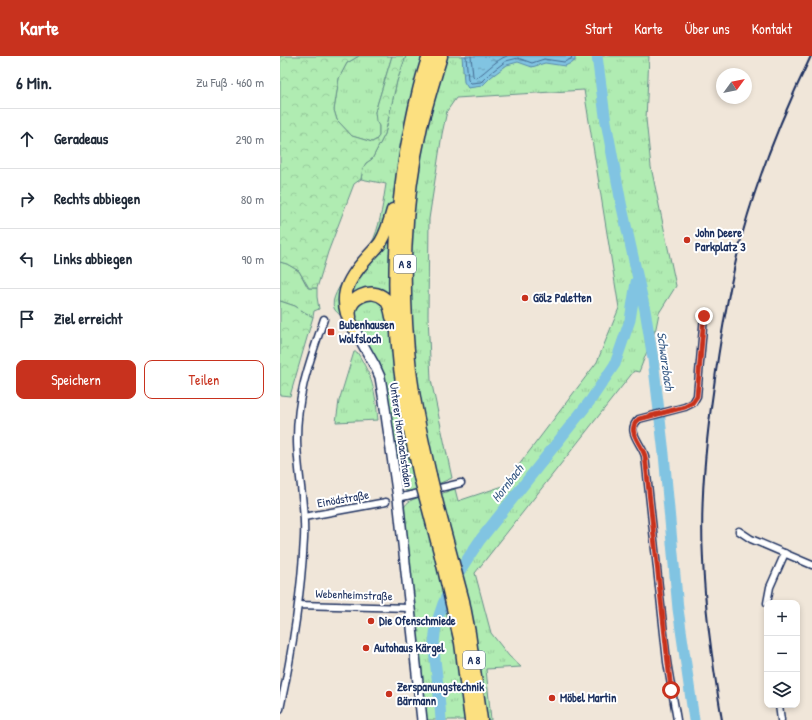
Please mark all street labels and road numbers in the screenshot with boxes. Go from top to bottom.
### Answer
road number: A 8 [394,255,416,273]
street label: Unterer Hornbachstaden [386,381,417,489]
street label: Einödstraße [316,486,370,511]
street label: Webenheimstraße [315,585,393,604]
road number: A 8 [463,651,485,669]

